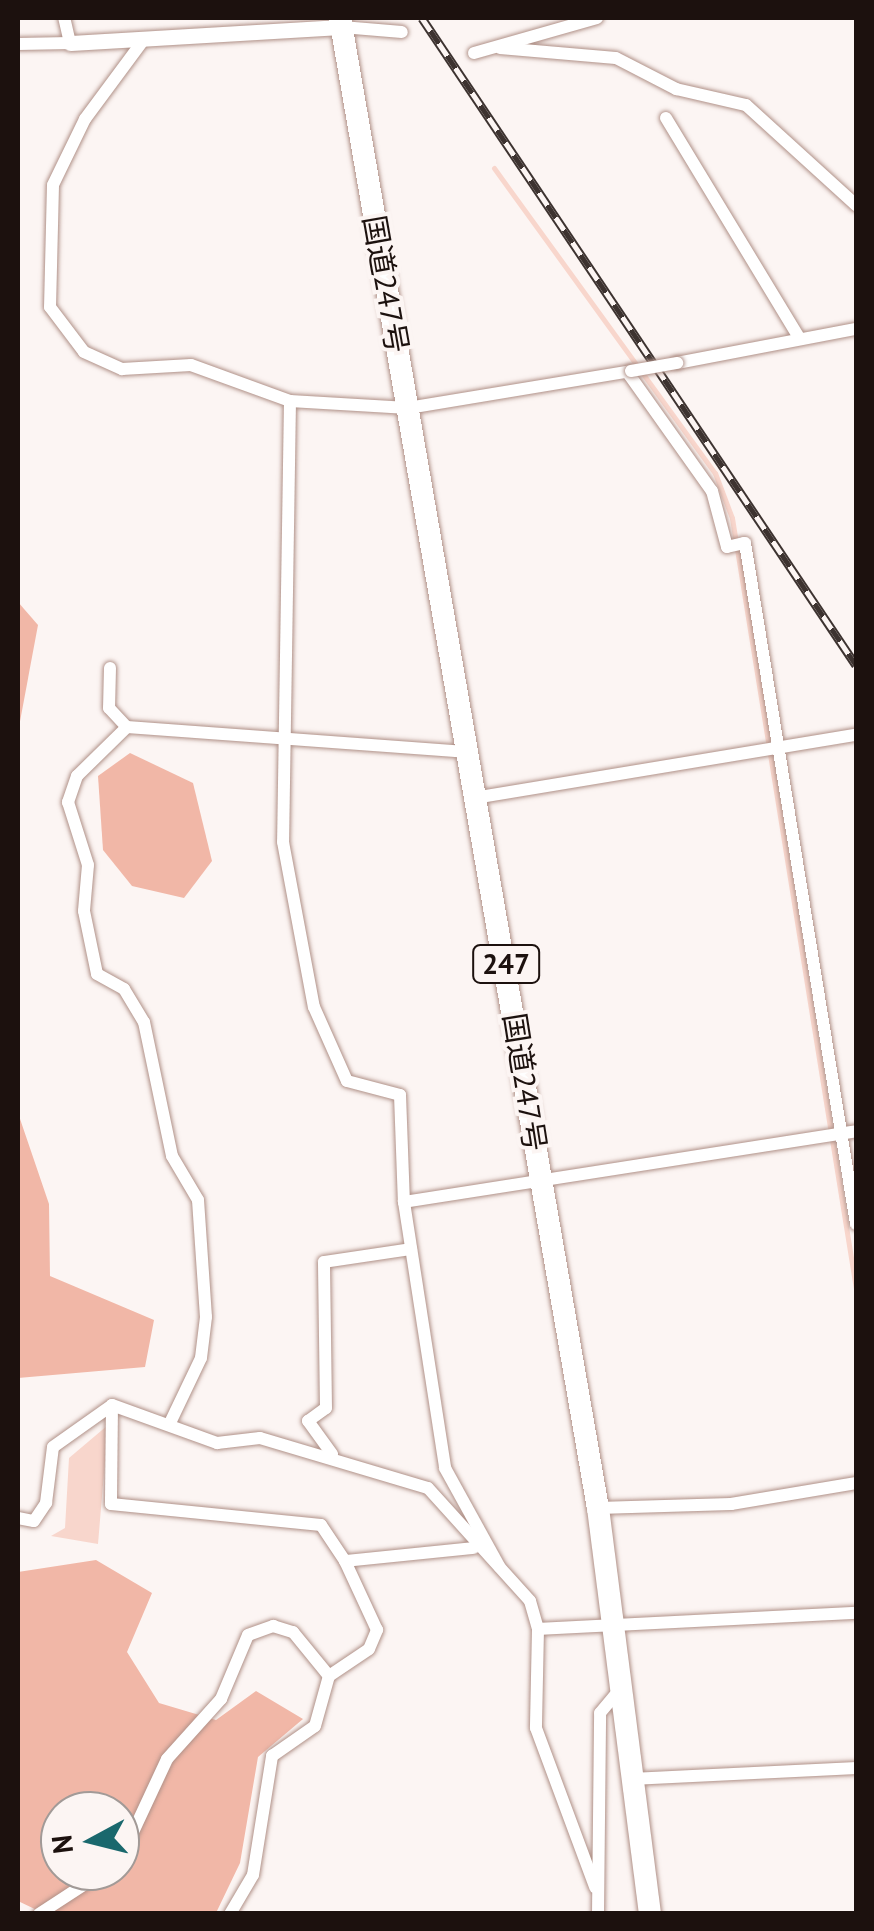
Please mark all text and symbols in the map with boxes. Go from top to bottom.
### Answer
street label: 国道247号 [356,212,416,356]
road number: 247 [471,941,541,987]
street label: 国道247号 [496,1011,554,1153]
north arrow [40,1791,140,1891]
text: N [42,1833,81,1856]

